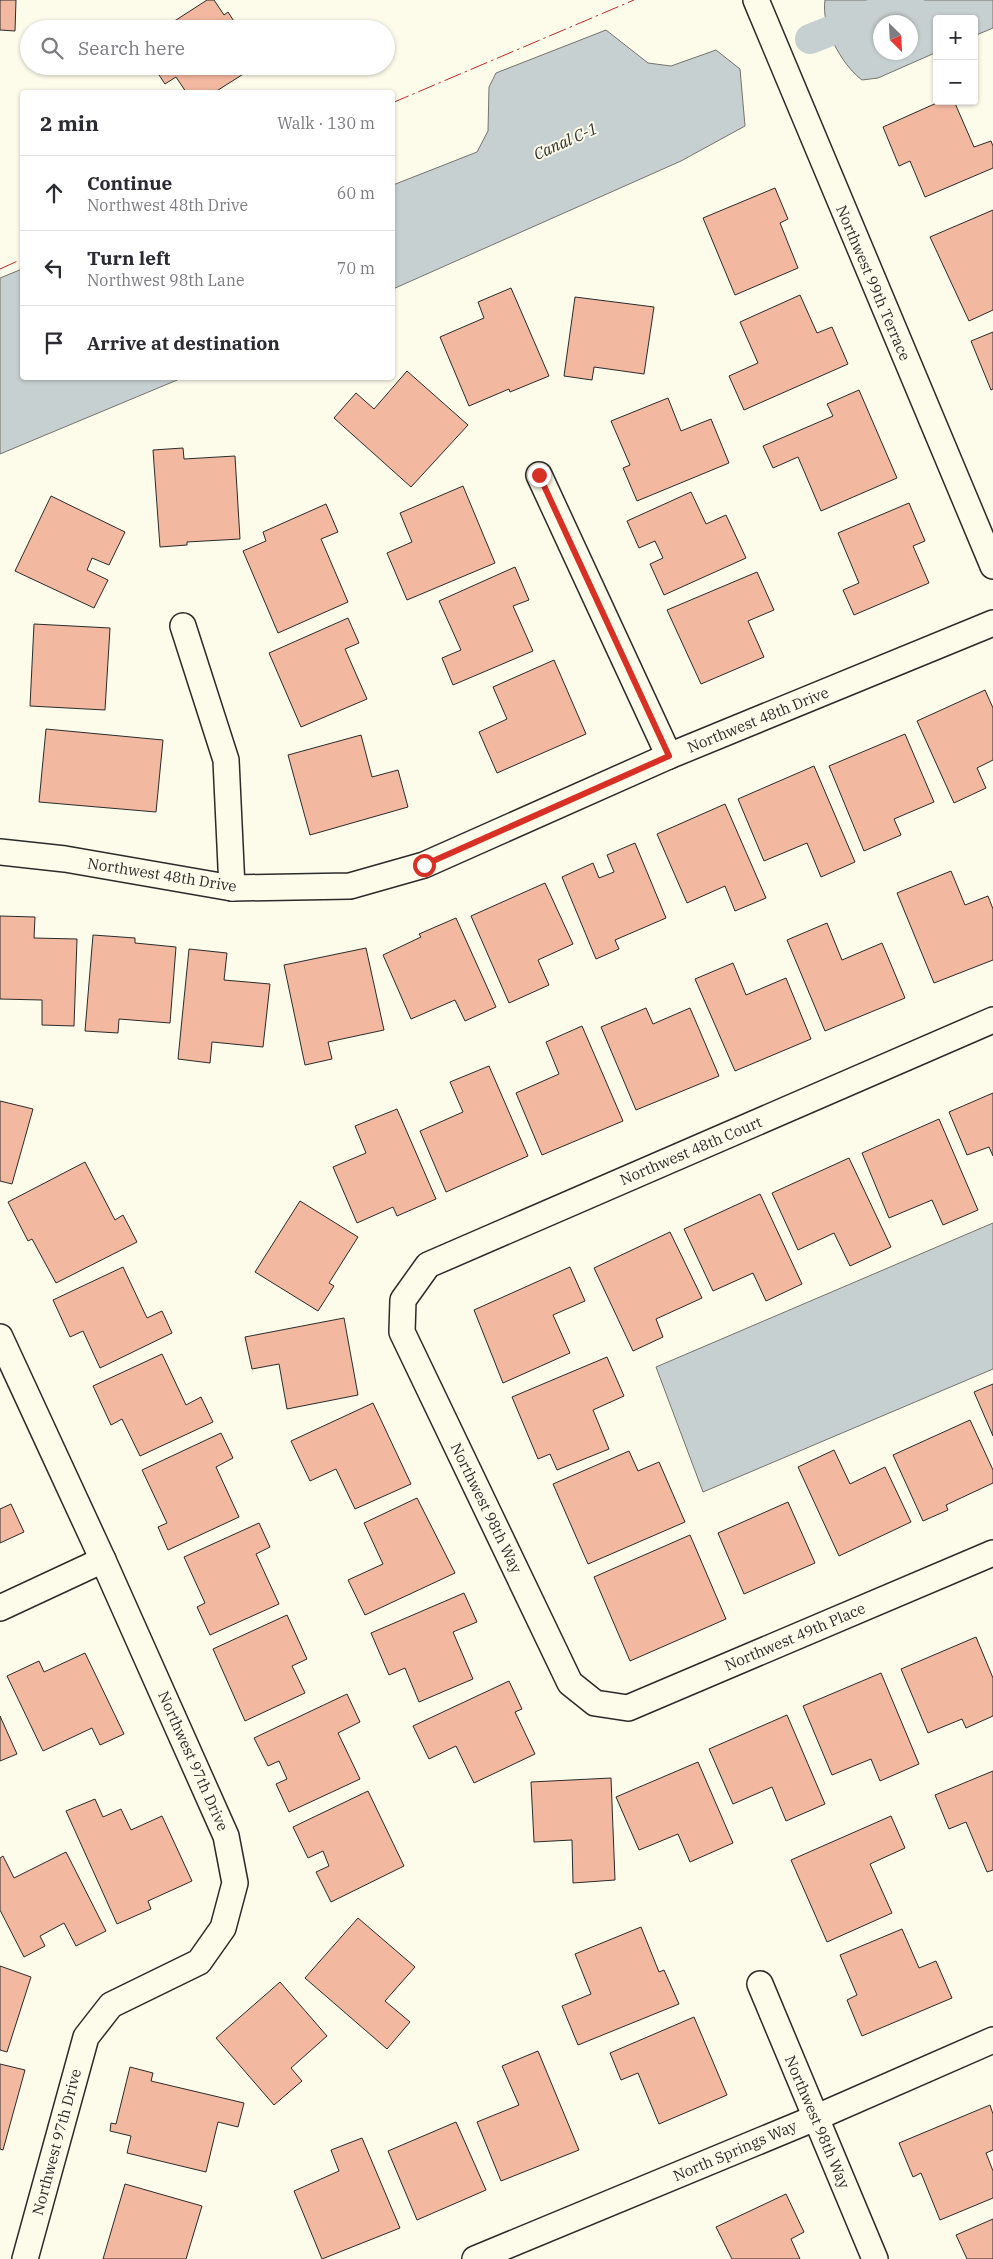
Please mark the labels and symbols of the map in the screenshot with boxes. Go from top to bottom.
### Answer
north arrow [873,15,918,60]
water label: Canal C-1 [530,118,600,164]
street label: Northwest 99th Terrace [832,202,915,364]
route end [528,464,551,487]
street label: Northwest 48th Drive [684,682,831,757]
street label: Northwest 48th Drive [86,853,238,896]
route start [413,854,436,877]
street label: Northwest 48th Court [617,1112,765,1189]
street label: Northwest 98th Way [447,1439,526,1576]
street label: Northwest 49th Place [722,1598,868,1675]
street label: Northwest 97th Drive [154,1688,233,1834]
street label: Northwest 98th Way [781,2052,854,2191]
street label: Northwest 97th Drive [28,2067,85,2217]
street label: North Springs Way [670,2116,800,2185]

